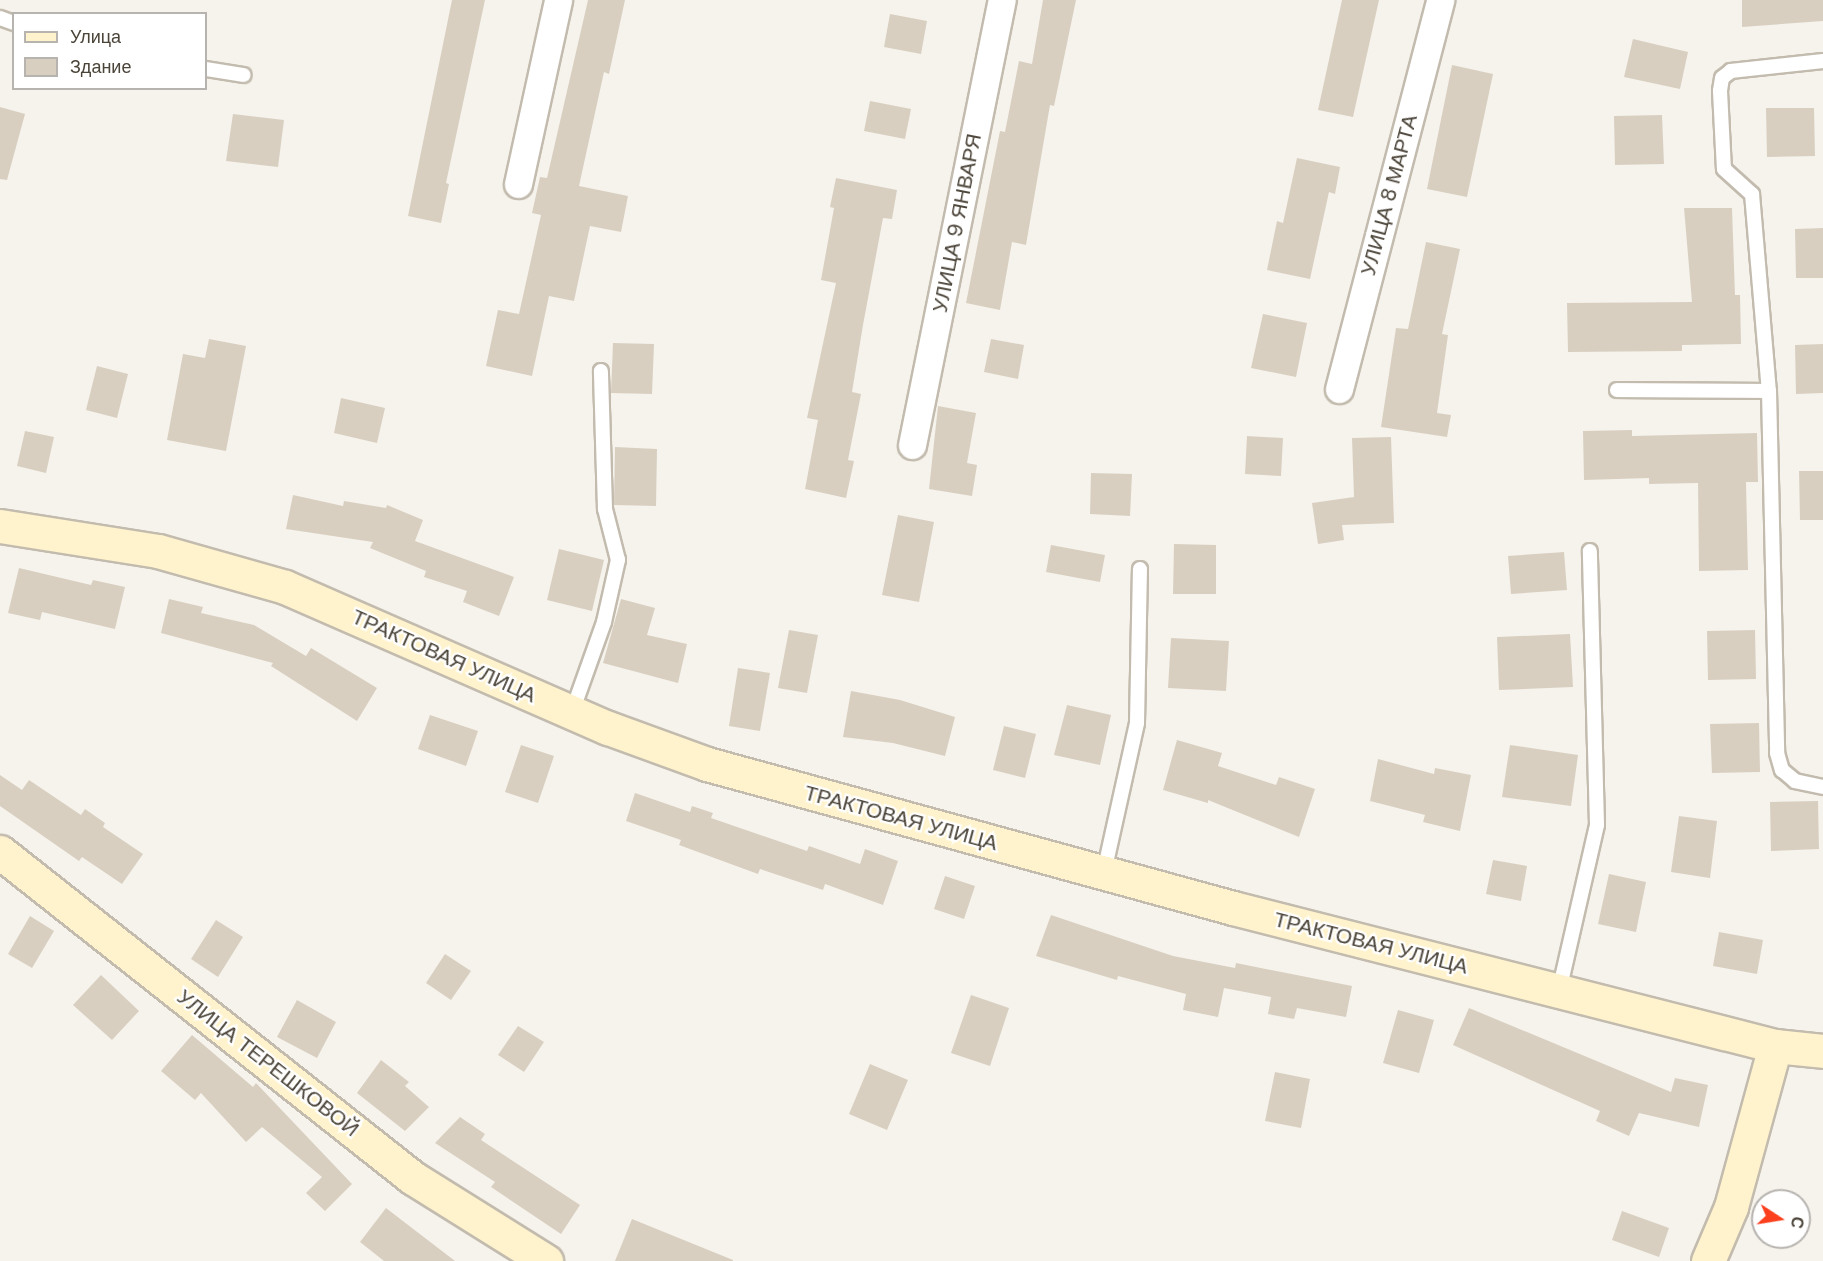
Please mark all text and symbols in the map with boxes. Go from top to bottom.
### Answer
legend [12,12,207,90]
text: Улица [70,25,121,49]
text: Здание [70,55,131,79]
street label: УЛИЦА 8 МАРТА [1355,112,1423,278]
street label: УЛИЦА 9 ЯНВАРЯ [927,131,987,315]
street label: ТРАКТОВАЯ УЛИЦА [348,604,540,708]
street label: ТРАКТОВАЯ УЛИЦА [802,780,1000,856]
street label: ТРАКТОВАЯ УЛИЦА [1271,907,1471,979]
street label: УЛИЦА ТЕРЕШКОВОЙ [172,984,364,1142]
north arrow [1751,1189,1811,1249]
text: С [1786,1215,1809,1230]

